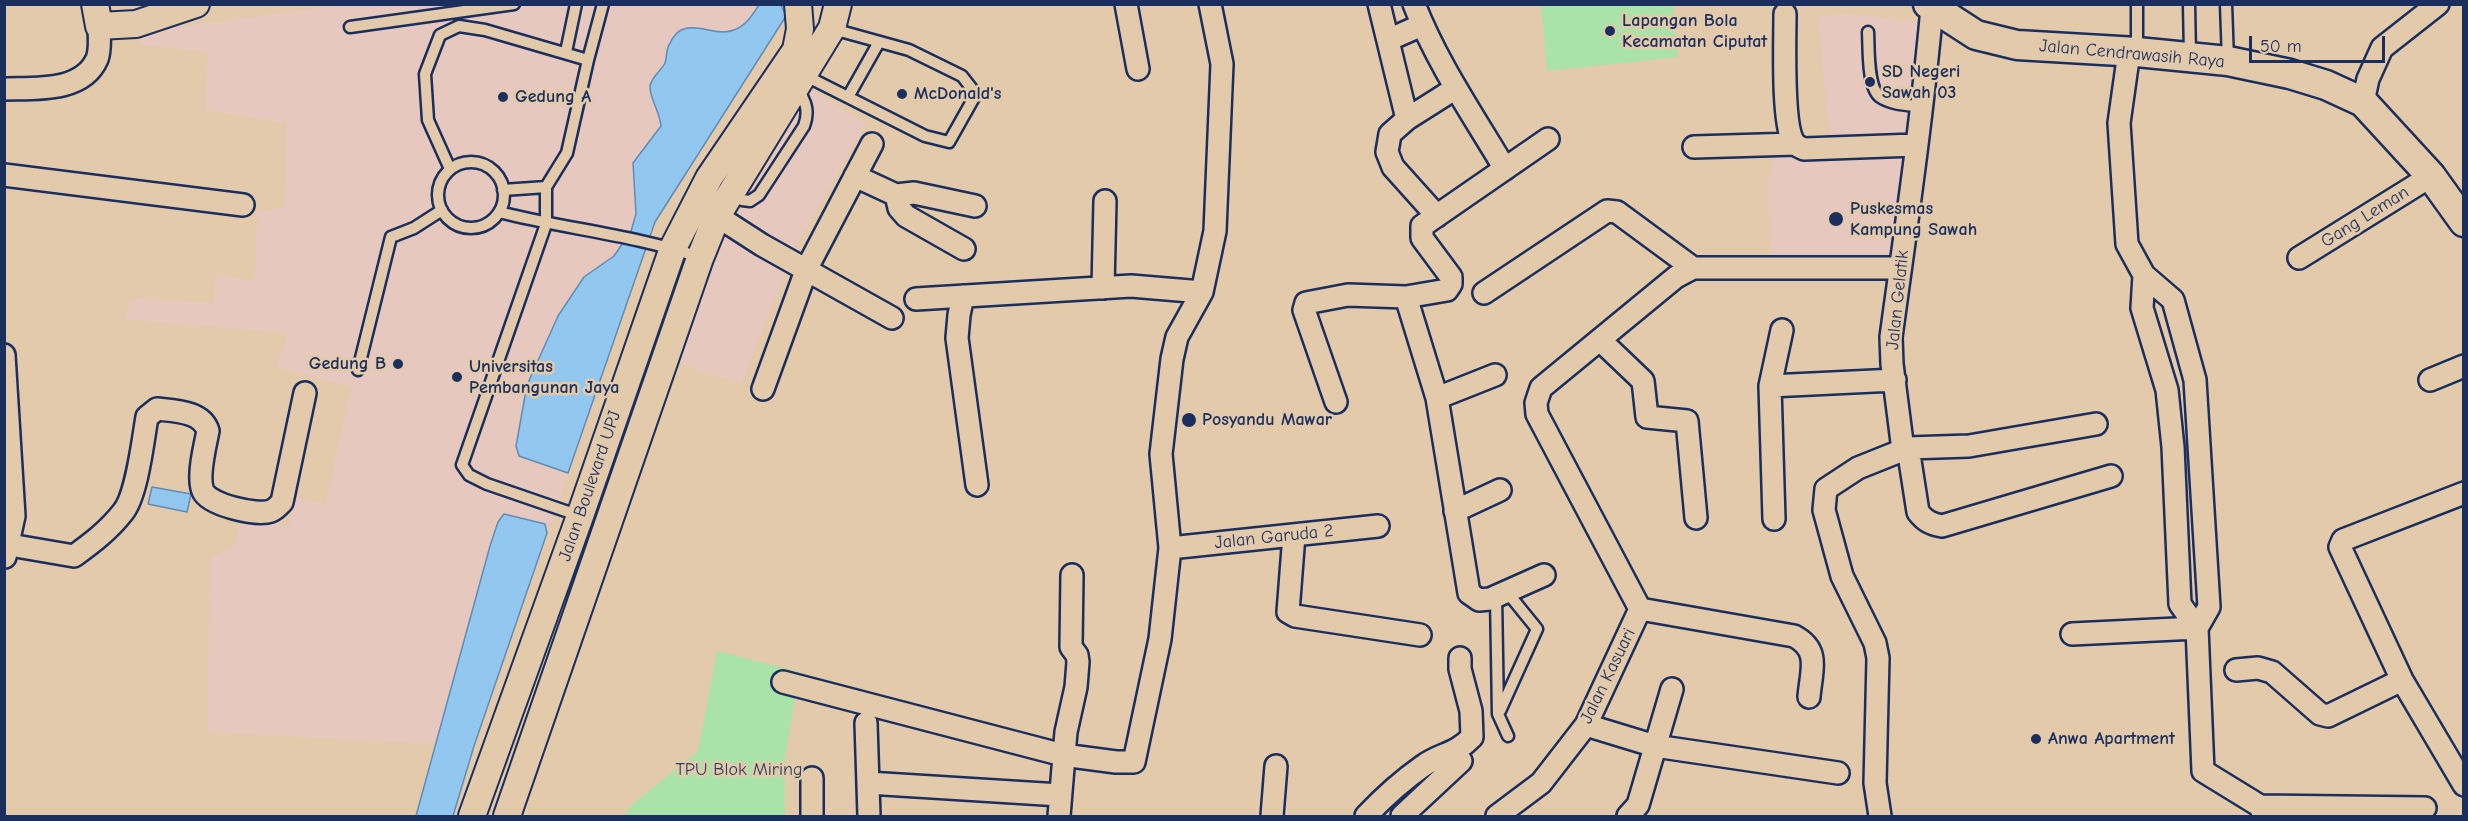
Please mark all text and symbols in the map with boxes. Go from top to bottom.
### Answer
place label: Lapangan Bola Kecamatan Ciputat [1622,10,1767,52]
marker: Lapangan Bola Kecamatan Ciputat [1603,24,1617,38]
scale bar [2252,24,2388,62]
street label: Jalan Cendrawasih Raya [2038,35,2226,73]
text: 50 m [2260,36,2302,57]
place label: SD Negeri Sawah 03 [1882,61,1960,104]
marker: SD Negeri Sawah 03 [1863,75,1877,89]
place label: McDonald's [914,83,1001,105]
place label: Gedung A [515,86,591,108]
marker: McDonald's [895,87,909,101]
marker: Gedung A [496,90,510,104]
street label: Gang Leman [2317,181,2413,253]
place label: Puskesmas Kampung Sawah [1850,198,1977,240]
marker: Puskesmas Kampung Sawah [1827,210,1845,228]
street label: Jalan Gelatik [1882,249,1914,351]
place label: Gedung B [309,353,386,375]
place label: Universitas Pembangunan Jaya [469,356,619,398]
marker: Gedung B [391,357,405,371]
marker: Universitas Pembangunan Jaya [450,370,464,384]
street label: Jalan Boulevard UPJ [554,408,626,564]
place label: Posyandu Mawar [1202,409,1332,431]
marker: Posyandu Mawar [1180,411,1198,429]
street label: Jalan Garuda 2 [1213,520,1335,554]
street label: Jalan Kasuari [1576,625,1640,727]
place label: Anwa Apartment [2048,728,2175,750]
marker: Anwa Apartment [2029,732,2043,746]
park label: TPU Blok Miring [675,759,803,781]

